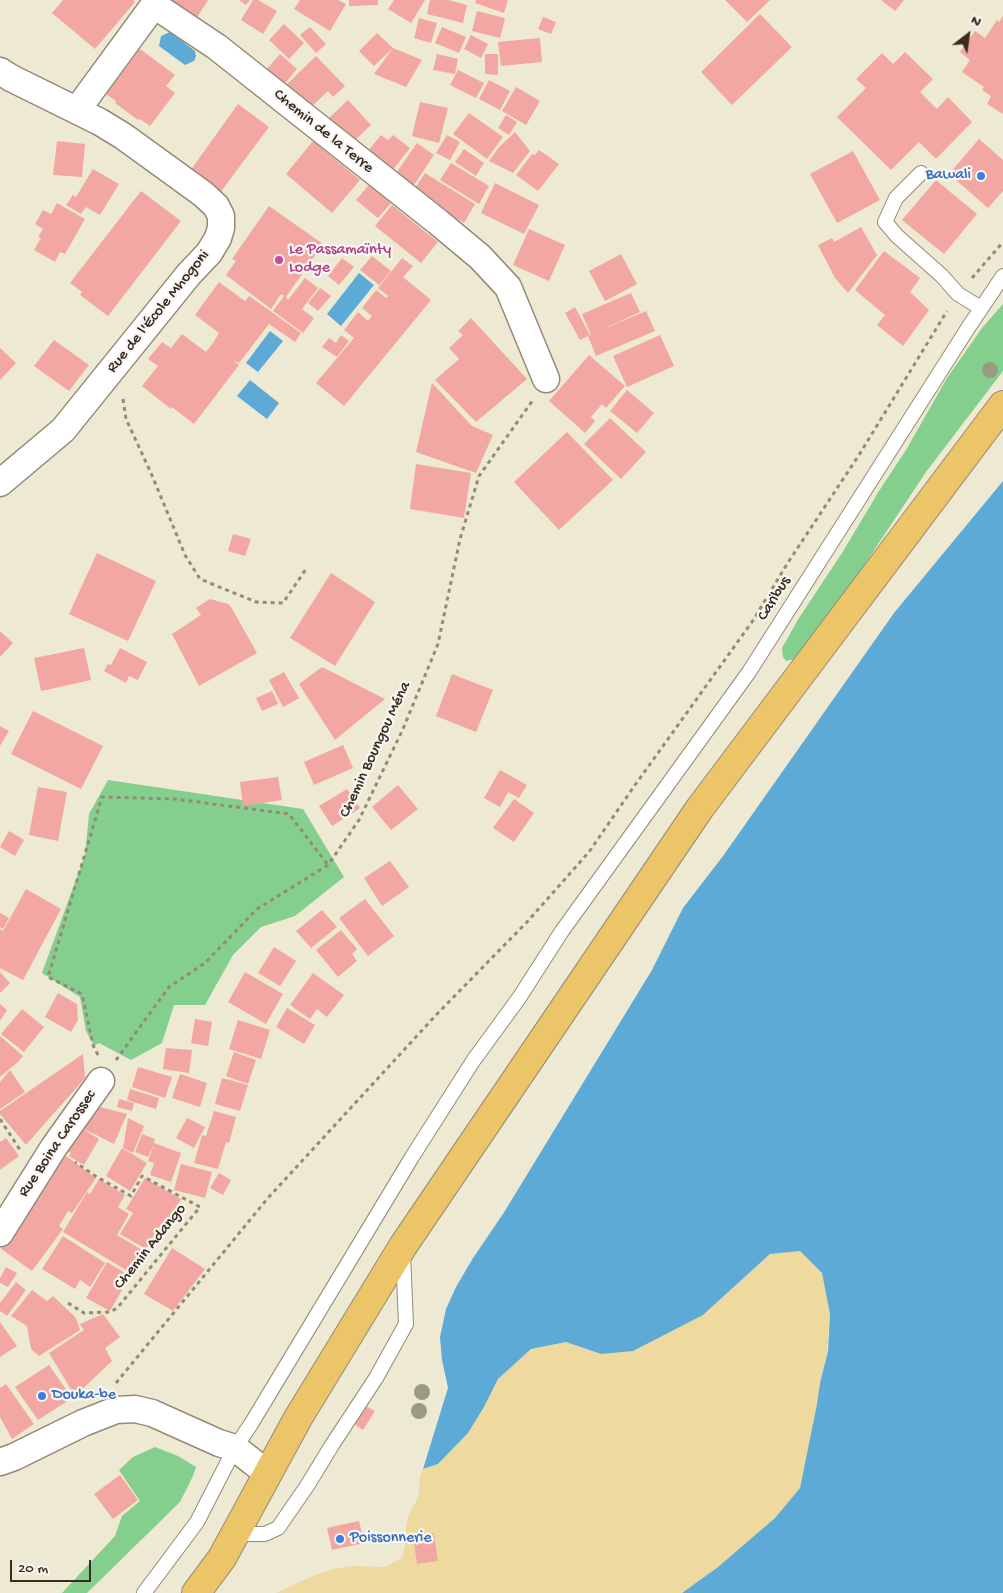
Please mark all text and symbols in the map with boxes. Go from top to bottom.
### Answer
north arrow [943,10,993,60]
text: N [968,12,984,31]
street label: Chemin de la Terre [269,86,377,178]
place label: Bawali [926,166,971,186]
marker: Bawali [975,170,987,182]
place label: Le Passamaïnty Lodge [289,241,391,279]
street label: Rue de l'École Mhogoni [103,247,215,377]
marker: Le Passamaïnty Lodge [273,254,285,266]
street label: Caribus [754,573,796,625]
street label: Chemin Boungou Ména [336,679,416,821]
street label: Rue Boina Carossec [15,1087,101,1201]
street label: Chemin Adango [111,1200,191,1294]
place label: Douka-be [52,1386,116,1406]
marker: Douka-be [36,1390,48,1402]
place label: Poissonnerie [350,1529,432,1549]
marker: Poissonnerie [334,1533,346,1545]
scale bar [12,1550,94,1582]
text: 20 m [18,1560,48,1578]

